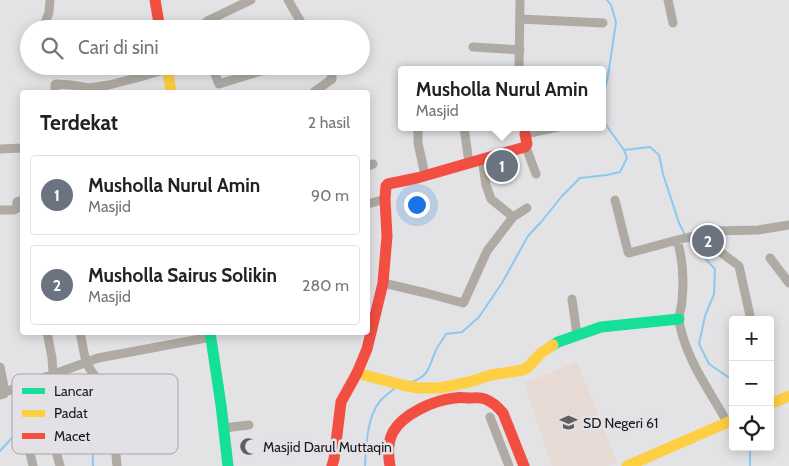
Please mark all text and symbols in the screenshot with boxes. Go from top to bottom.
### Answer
search box [20,20,370,75]
icon: search [38,34,66,62]
text: Cari di sini [78,36,159,59]
popup [398,66,606,131]
text: Musholla Nurul Amin [416,78,588,101]
text: Masjid [416,101,459,120]
text: Terdekat [40,110,118,135]
text: 2 hasil [308,113,350,132]
pin: 1 [486,147,518,185]
text: Musholla Nurul Amin [88,174,260,197]
text: 1 [54,186,60,205]
text: 90 m [311,186,349,205]
your location [404,192,430,218]
text: Masjid [88,197,131,216]
pin: 2 [692,222,724,260]
text: Musholla Sairus Solikin [88,264,277,287]
text: 2 [53,276,61,295]
text: 280 m [302,276,349,295]
text: Masjid [88,287,131,306]
map controls [729,316,774,451]
button: + [729,316,774,361]
button: − [729,361,774,406]
legend [12,374,178,454]
text: Lancar [54,382,94,400]
text: Padat [54,404,88,422]
button: locate [729,406,774,451]
school or university icon: SD Negeri 61 [559,413,579,433]
place label: SD Negeri 61 [583,414,658,432]
text: Macet [54,427,90,445]
mosque icon: Masjid Darul Muttaqin [239,437,259,457]
place label: Masjid Darul Muttaqin [263,438,392,456]

